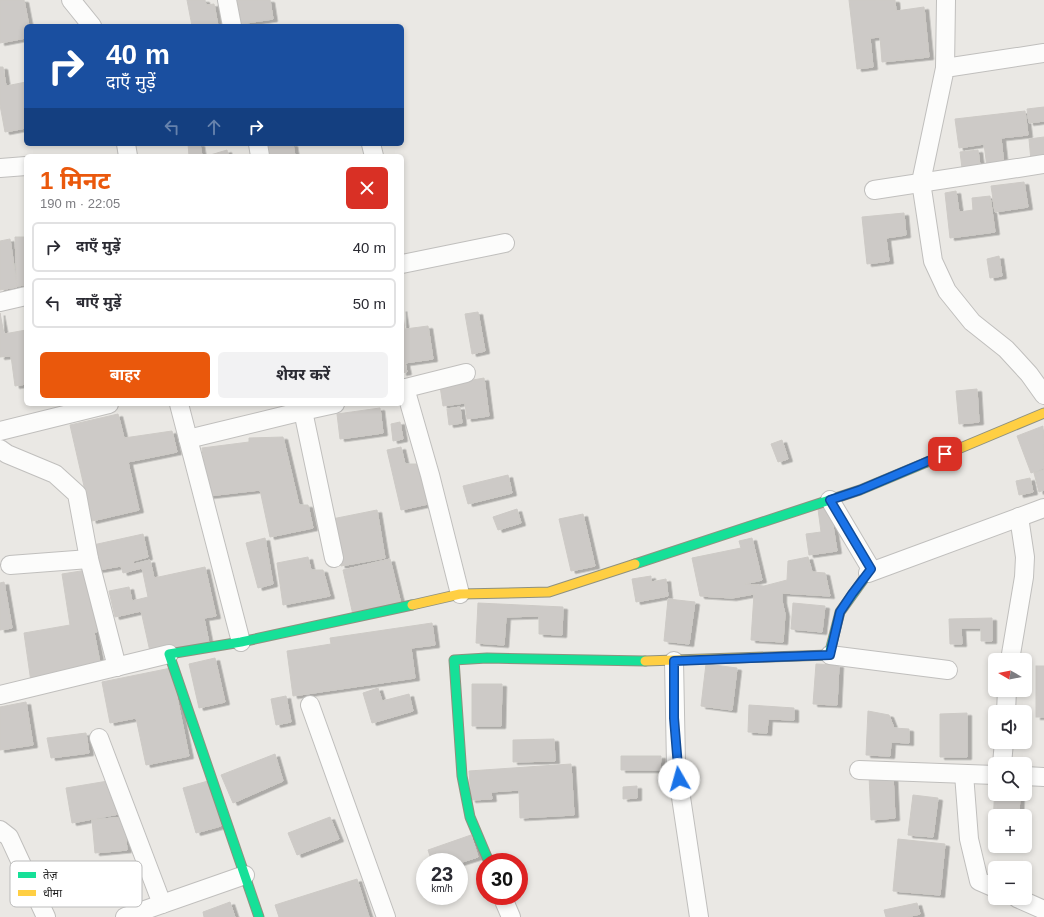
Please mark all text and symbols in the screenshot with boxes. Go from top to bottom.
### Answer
text: 40 m [106,39,170,70]
icon: right [40,40,92,92]
text: दाएँ मुड़ें [106,72,156,92]
icon: left [161,116,183,138]
icon: ahead [203,116,225,138]
icon: right [245,116,267,138]
text: 1 मिनट [40,167,110,194]
button: close [346,167,388,209]
text: 190 m · 22:05 [40,196,120,211]
icon: right [42,236,64,258]
text: दाएँ मुड़ें [76,237,120,254]
text: 40 m [353,239,386,256]
icon: left [42,292,64,314]
text: बाएँ मुड़ें [76,293,121,310]
text: 50 m [353,295,386,312]
button: बाहर [40,352,210,398]
button: शेयर करें [218,352,388,398]
pin [928,437,962,471]
icon: arrive [934,443,956,465]
north arrow [988,653,1032,697]
map controls [988,653,1032,905]
button: sound [988,705,1032,749]
button: search [988,757,1032,801]
position arrow [658,758,700,800]
button: + [988,809,1032,853]
speed limit sign: 30 [476,853,528,905]
legend [10,861,142,907]
button: − [988,861,1032,905]
text: 23 [431,863,453,885]
text: तेज़ [43,869,58,881]
text: km/h [431,883,453,894]
text: धीमा [43,887,62,899]

